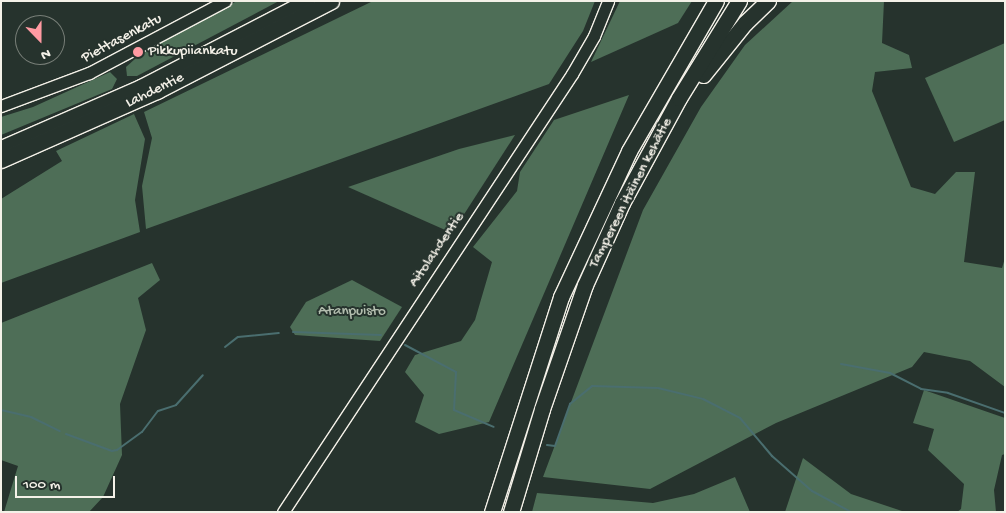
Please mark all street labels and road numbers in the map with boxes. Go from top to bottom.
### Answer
street label: Piettasenkatu [79,10,165,68]
street label: Lahdentie [123,69,187,113]
street label: Tampereen itäinen kehätie [585,115,677,271]
street label: Aitolahdentie [405,209,469,291]

